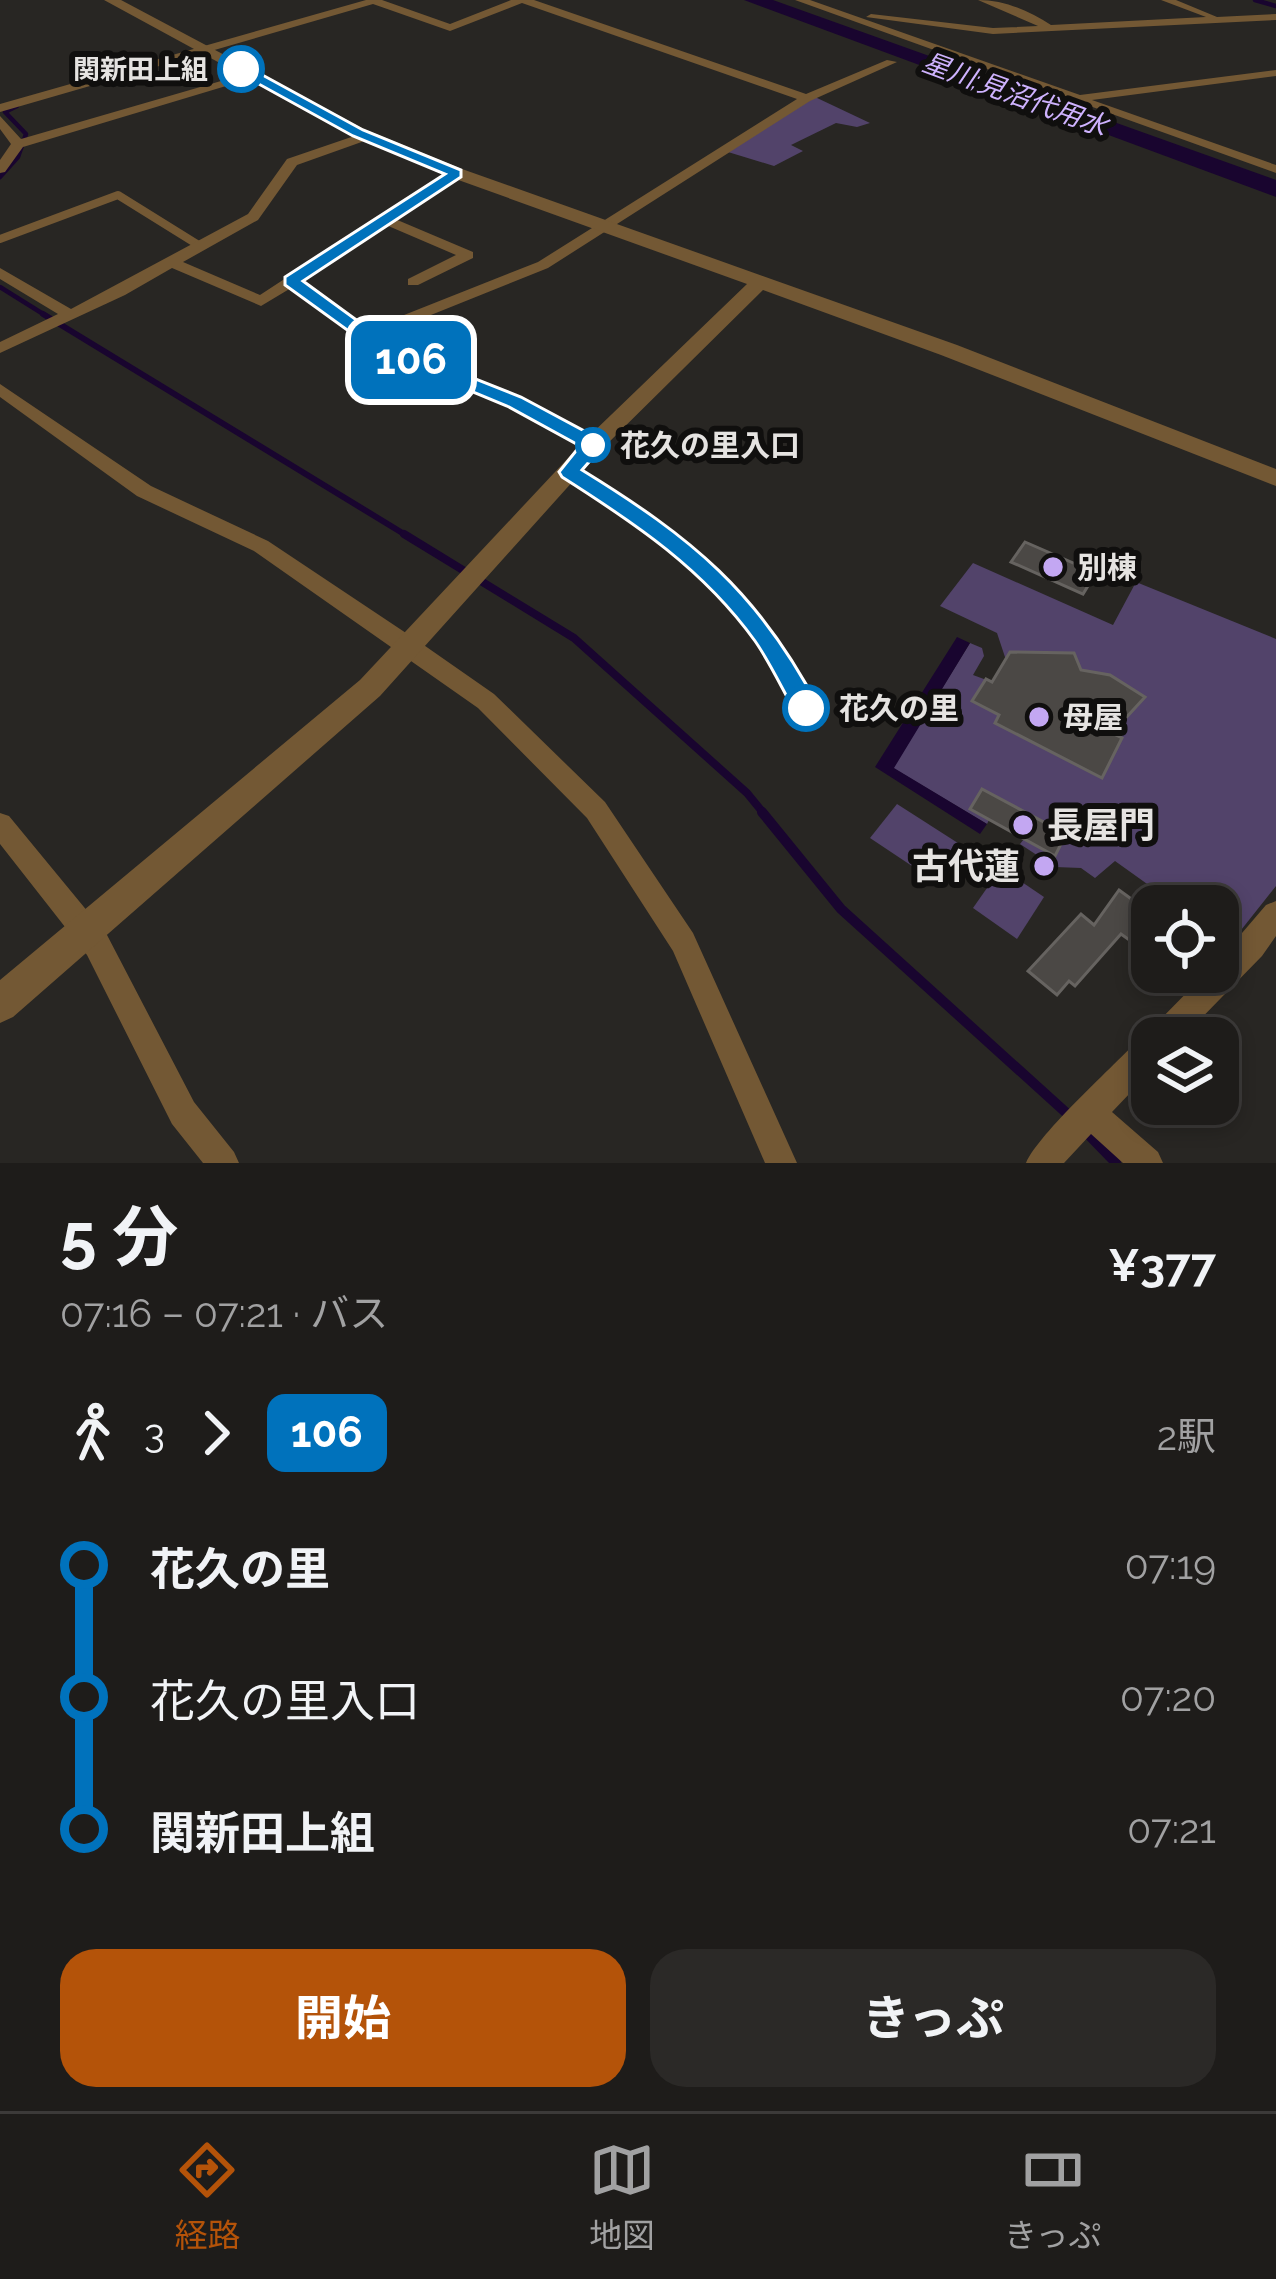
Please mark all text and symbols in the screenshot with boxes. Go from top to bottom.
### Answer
water label: 星川;見沼代用水 [918,46,1114,143]
marker: 関新田上組 [219,47,263,91]
place label: 関新田上組 [73,54,208,85]
line badge: 106 [342,321,480,399]
text: 106 [375,335,447,384]
place label: 花久の里入口 [620,428,800,463]
marker: 花久の里入口 [577,429,609,461]
place label: 別棟 [1077,550,1137,585]
marker: 別棟 [1040,554,1066,580]
marker: 花久の里 [784,686,828,730]
place label: 花久の里 [839,691,959,726]
place label: 母屋 [1063,700,1123,735]
marker: 母屋 [1026,704,1052,730]
place label: 長屋門 [1047,804,1155,846]
marker: 長屋門 [1010,812,1036,838]
place label: 古代蓮 [912,845,1020,887]
marker: 古代蓮 [1031,853,1057,879]
map controls [1131,885,1239,1125]
button: locate [1131,885,1239,993]
button: layers [1131,1017,1239,1125]
text: 5 分 [60,1198,178,1275]
text: ¥377 [1108,1239,1216,1292]
text: 07:16 – 07:21 · バス [60,1290,388,1336]
icon: walk [60,1400,126,1466]
icon: forward [183,1400,249,1466]
text: 106 [291,1408,363,1457]
text: 3 [144,1410,165,1456]
text: 2駅 [1157,1413,1216,1459]
text: 07:19 [1125,1542,1216,1588]
text: 花久の里 [150,1543,330,1596]
text: 07:20 [1120,1674,1216,1720]
text: 花久の里入口 [150,1675,420,1728]
text: 07:21 [1127,1806,1216,1852]
text: 関新田上組 [150,1807,375,1860]
button: 開始 [60,1949,626,2087]
button: きっぷ [650,1949,1216,2087]
tab: 経路 [174,2137,240,2257]
tab: 地図 [589,2137,655,2257]
tab: きっぷ [1004,2137,1102,2257]

